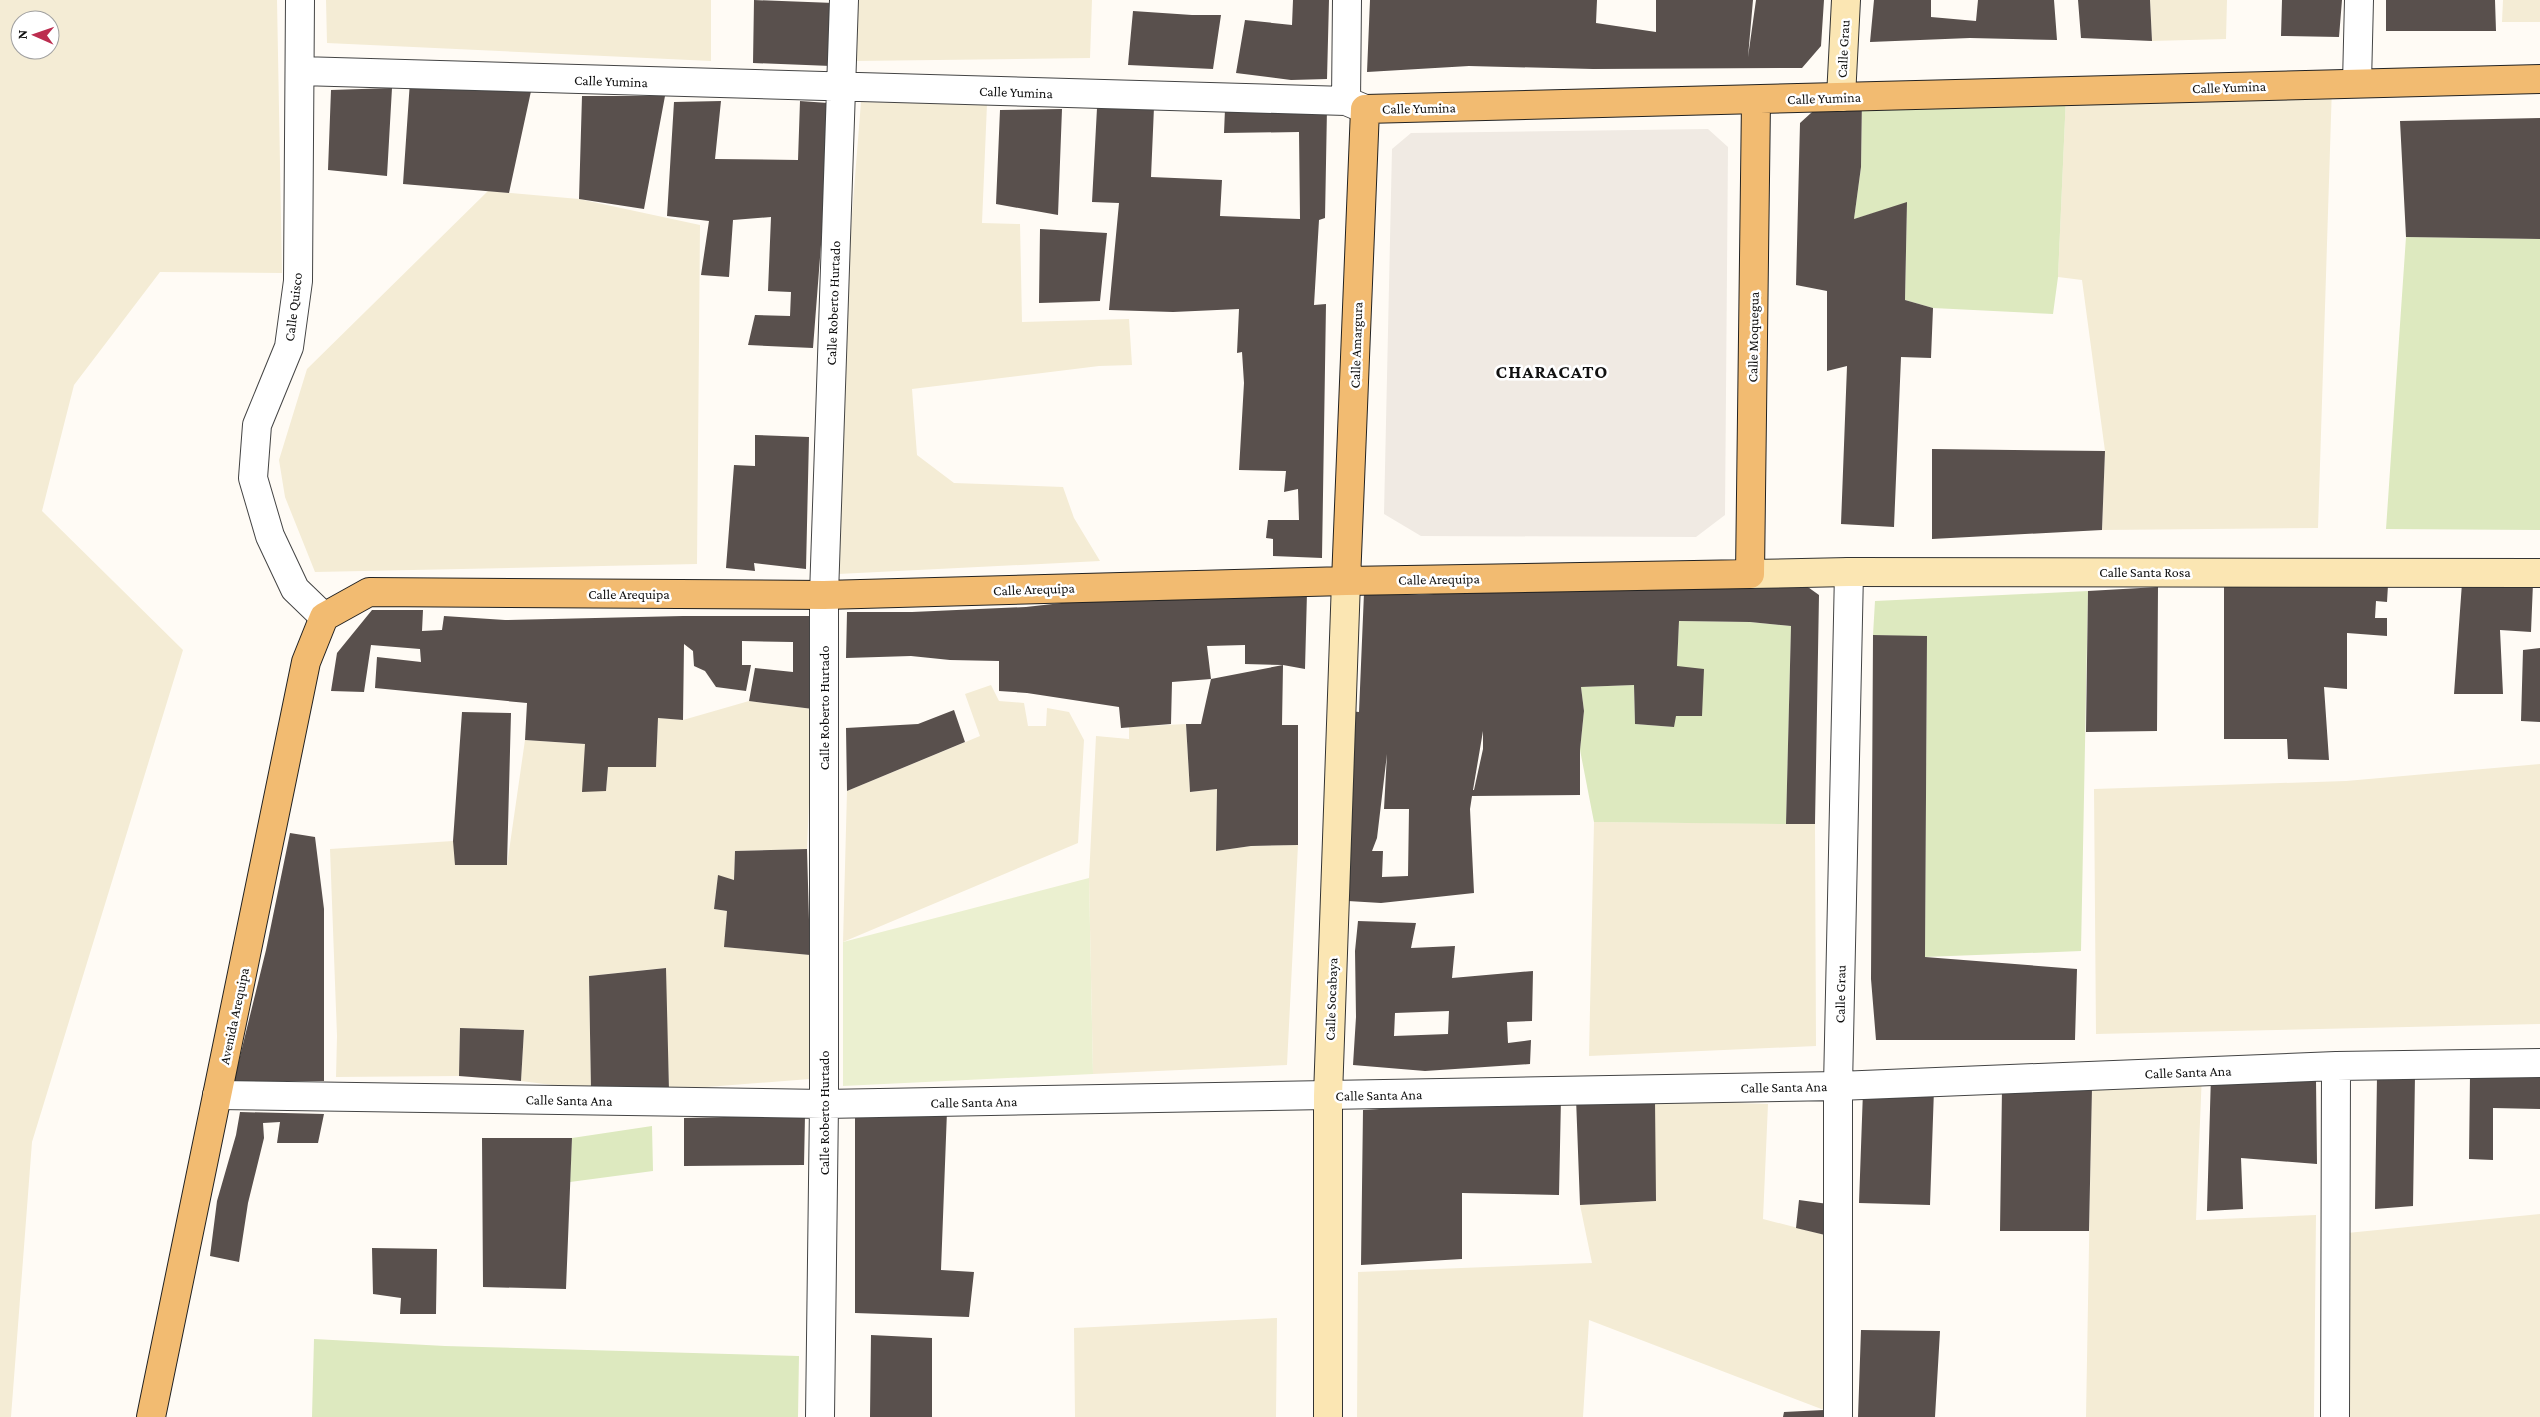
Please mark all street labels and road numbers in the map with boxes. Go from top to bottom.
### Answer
street label: Calle Grau [1833,19,1853,79]
street label: Calle Yumina [574,72,649,90]
street label: Calle Yumina [2192,78,2267,96]
street label: Calle Yumina [979,83,1054,101]
street label: Calle Yumina [1787,89,1862,107]
street label: Calle Yumina [1382,99,1457,117]
street label: Calle Roberto Hurtado [823,240,843,366]
street label: Calle Quisco [281,272,305,342]
street label: Calle Moquegua [1744,291,1762,383]
street label: Calle Amargura [1346,301,1366,389]
street label: Calle Santa Rosa [2099,564,2191,580]
street label: Calle Arequipa [1398,570,1480,588]
street label: Calle Arequipa [993,580,1076,598]
street label: Calle Arequipa [588,586,670,602]
street label: Calle Roberto Hurtado [816,646,832,770]
street label: Calle Socabaya [1322,957,1340,1041]
street label: Calle Grau [1831,964,1849,1023]
street label: Avenida Arequipa [216,966,252,1066]
street label: Calle Roberto Hurtado [816,1051,832,1175]
street label: Calle Santa Ana [2144,1062,2232,1082]
street label: Calle Santa Ana [1740,1078,1828,1096]
street label: Calle Santa Ana [1335,1086,1423,1104]
street label: Calle Santa Ana [525,1091,613,1109]
street label: Calle Santa Ana [930,1093,1018,1111]

